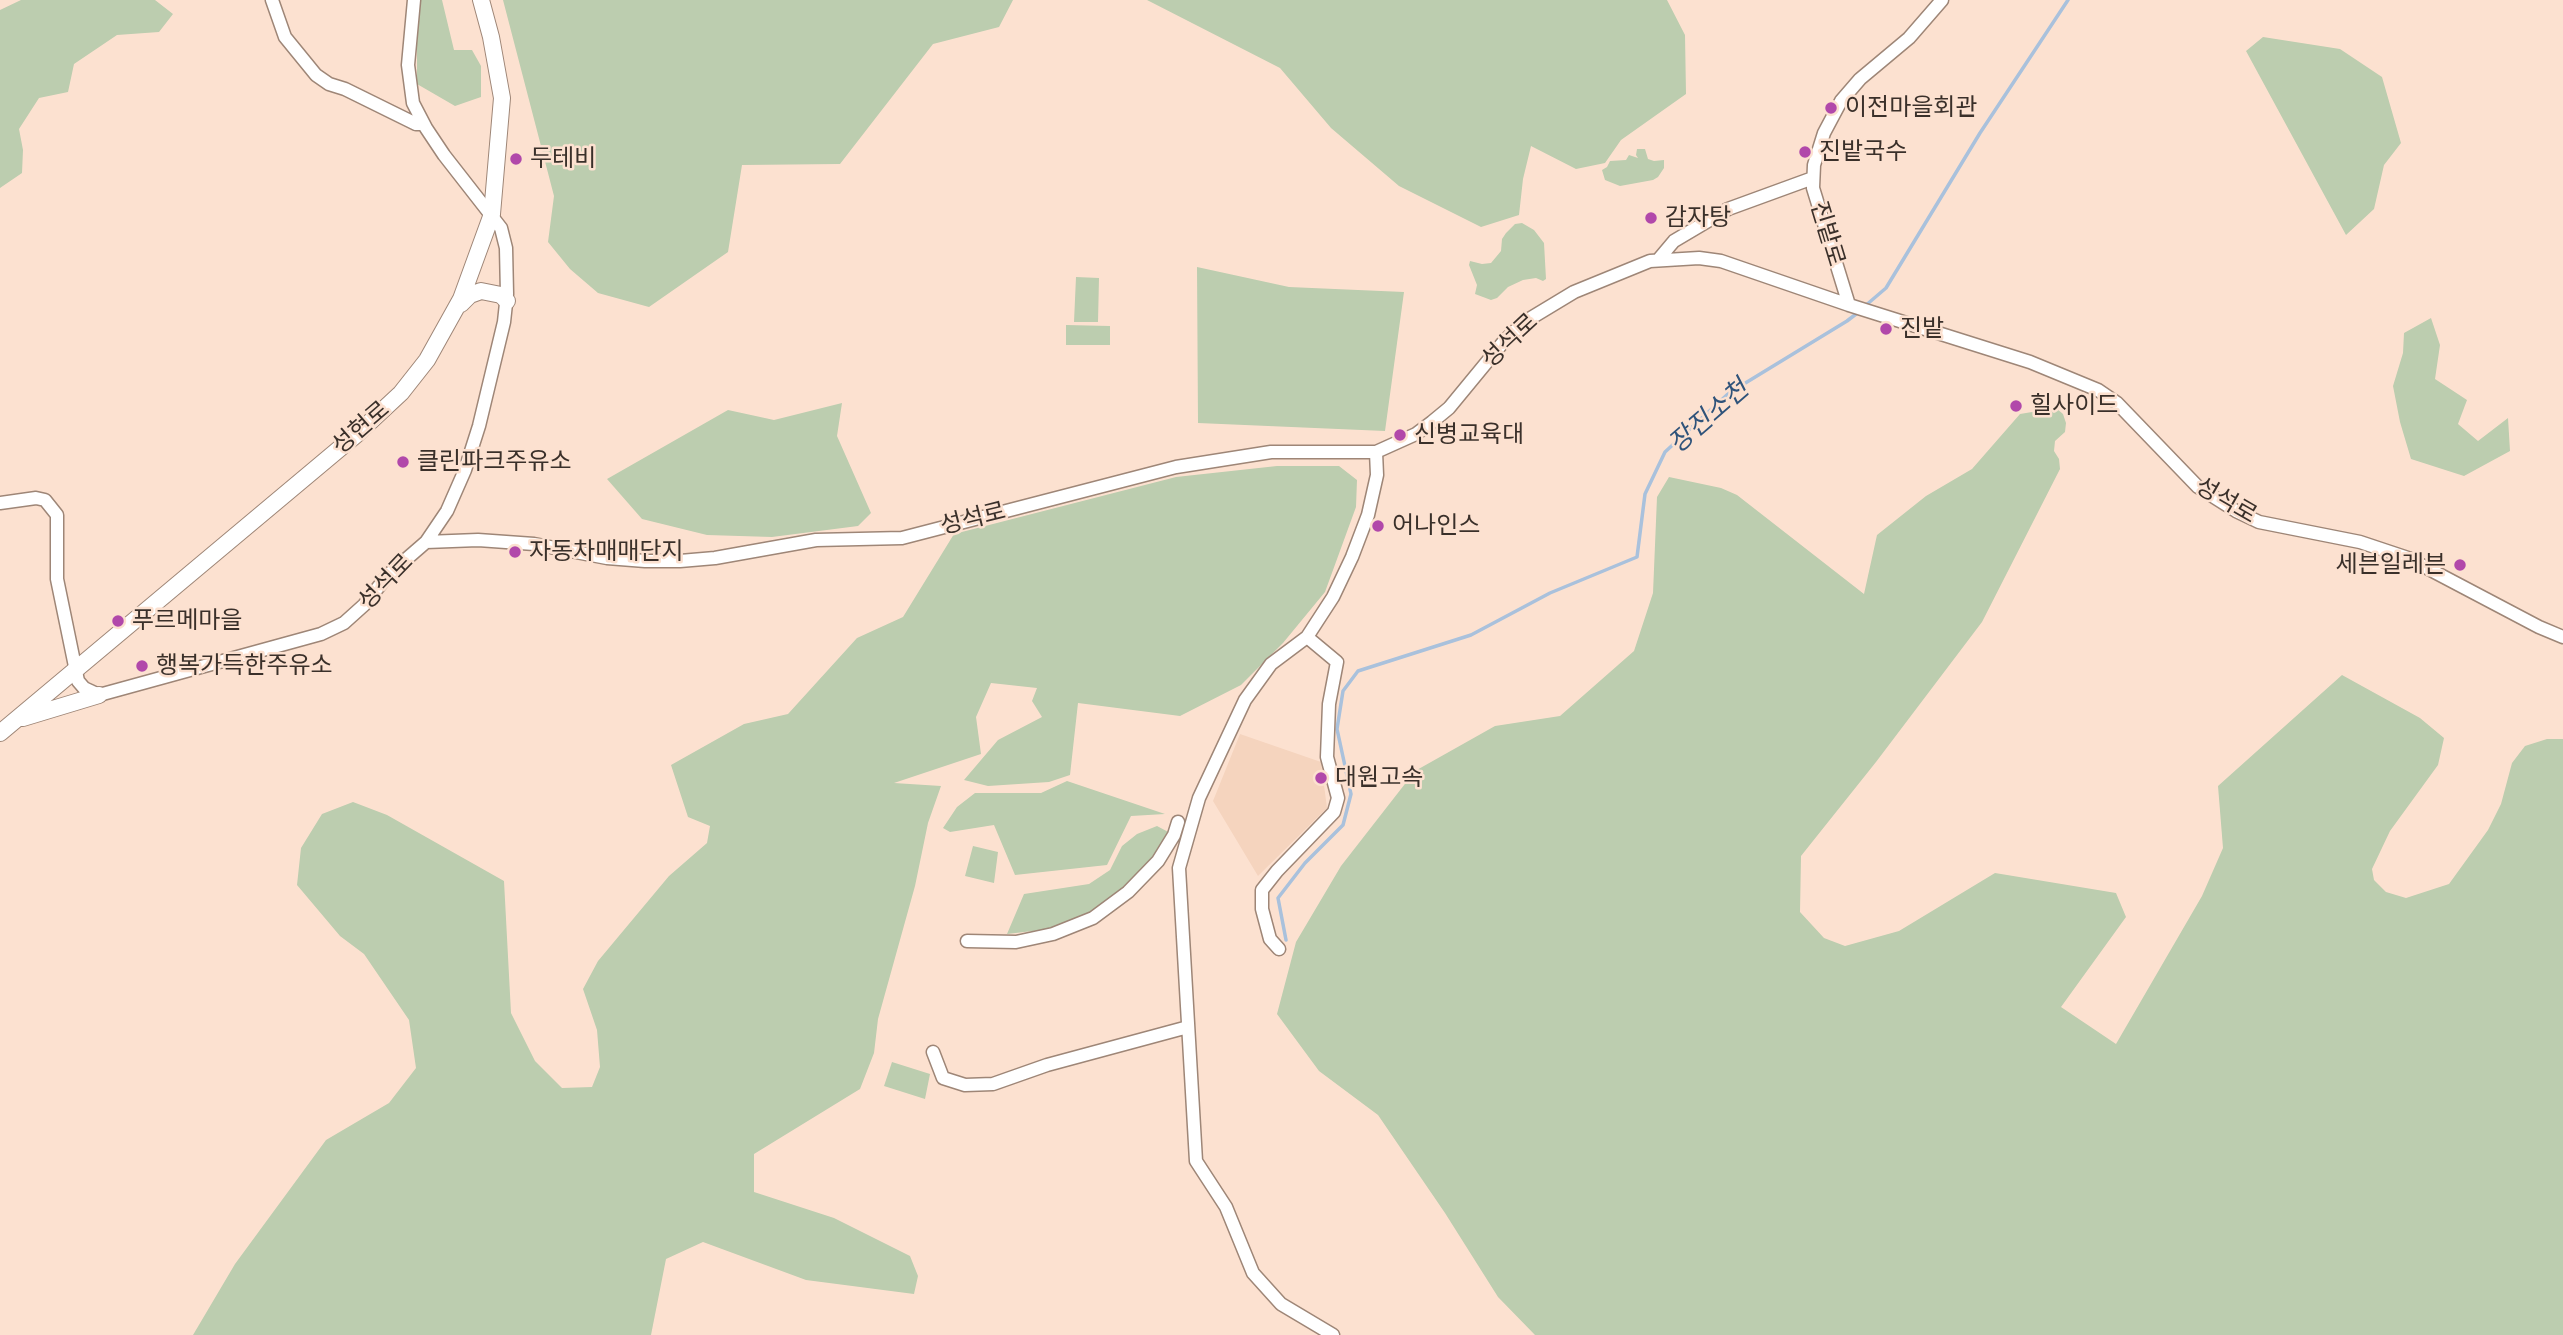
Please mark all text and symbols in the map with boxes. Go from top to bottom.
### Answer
place label: 이전마을회관 [1845,94,1977,122]
marker: 이전마을회관 [1823,100,1839,116]
place label: 진밭국수 [1819,138,1907,166]
marker: 진밭국수 [1797,144,1813,160]
place label: 두테비 [530,145,596,173]
marker: 두테비 [508,151,524,167]
street label: 진밭로 [1804,198,1850,270]
place label: 감자탕 [1665,204,1731,232]
marker: 감자탕 [1643,210,1659,226]
street label: 성석로 [1476,308,1544,374]
place label: 진밭 [1900,315,1944,343]
marker: 진밭 [1878,321,1894,337]
water label: 장진소천 [1663,374,1755,460]
place label: 힐사이드 [2030,392,2118,420]
street label: 성현로 [327,395,395,461]
marker: 힐사이드 [2008,398,2024,414]
place label: 신병교육대 [1414,421,1524,449]
marker: 신병교육대 [1392,427,1408,443]
place label: 클린파크주유소 [417,448,572,476]
marker: 클린파크주유소 [395,454,411,470]
street label: 성석로 [2190,472,2262,530]
street label: 성석로 [937,497,1009,541]
place label: 어나인스 [1392,512,1480,540]
marker: 어나인스 [1370,518,1386,534]
place label: 자동차매매단지 [529,538,684,566]
marker: 자동차매매단지 [507,544,523,560]
street label: 성석로 [353,548,419,616]
place label: 세븐일레븐 [2336,551,2446,579]
marker: 세븐일레븐 [2452,557,2468,573]
place label: 푸르메마을 [132,607,242,635]
marker: 푸르메마을 [110,613,126,629]
place label: 행복가득한주유소 [156,652,333,680]
marker: 행복가득한주유소 [134,658,150,674]
place label: 대원고속 [1335,764,1423,792]
marker: 대원고속 [1313,770,1329,786]

